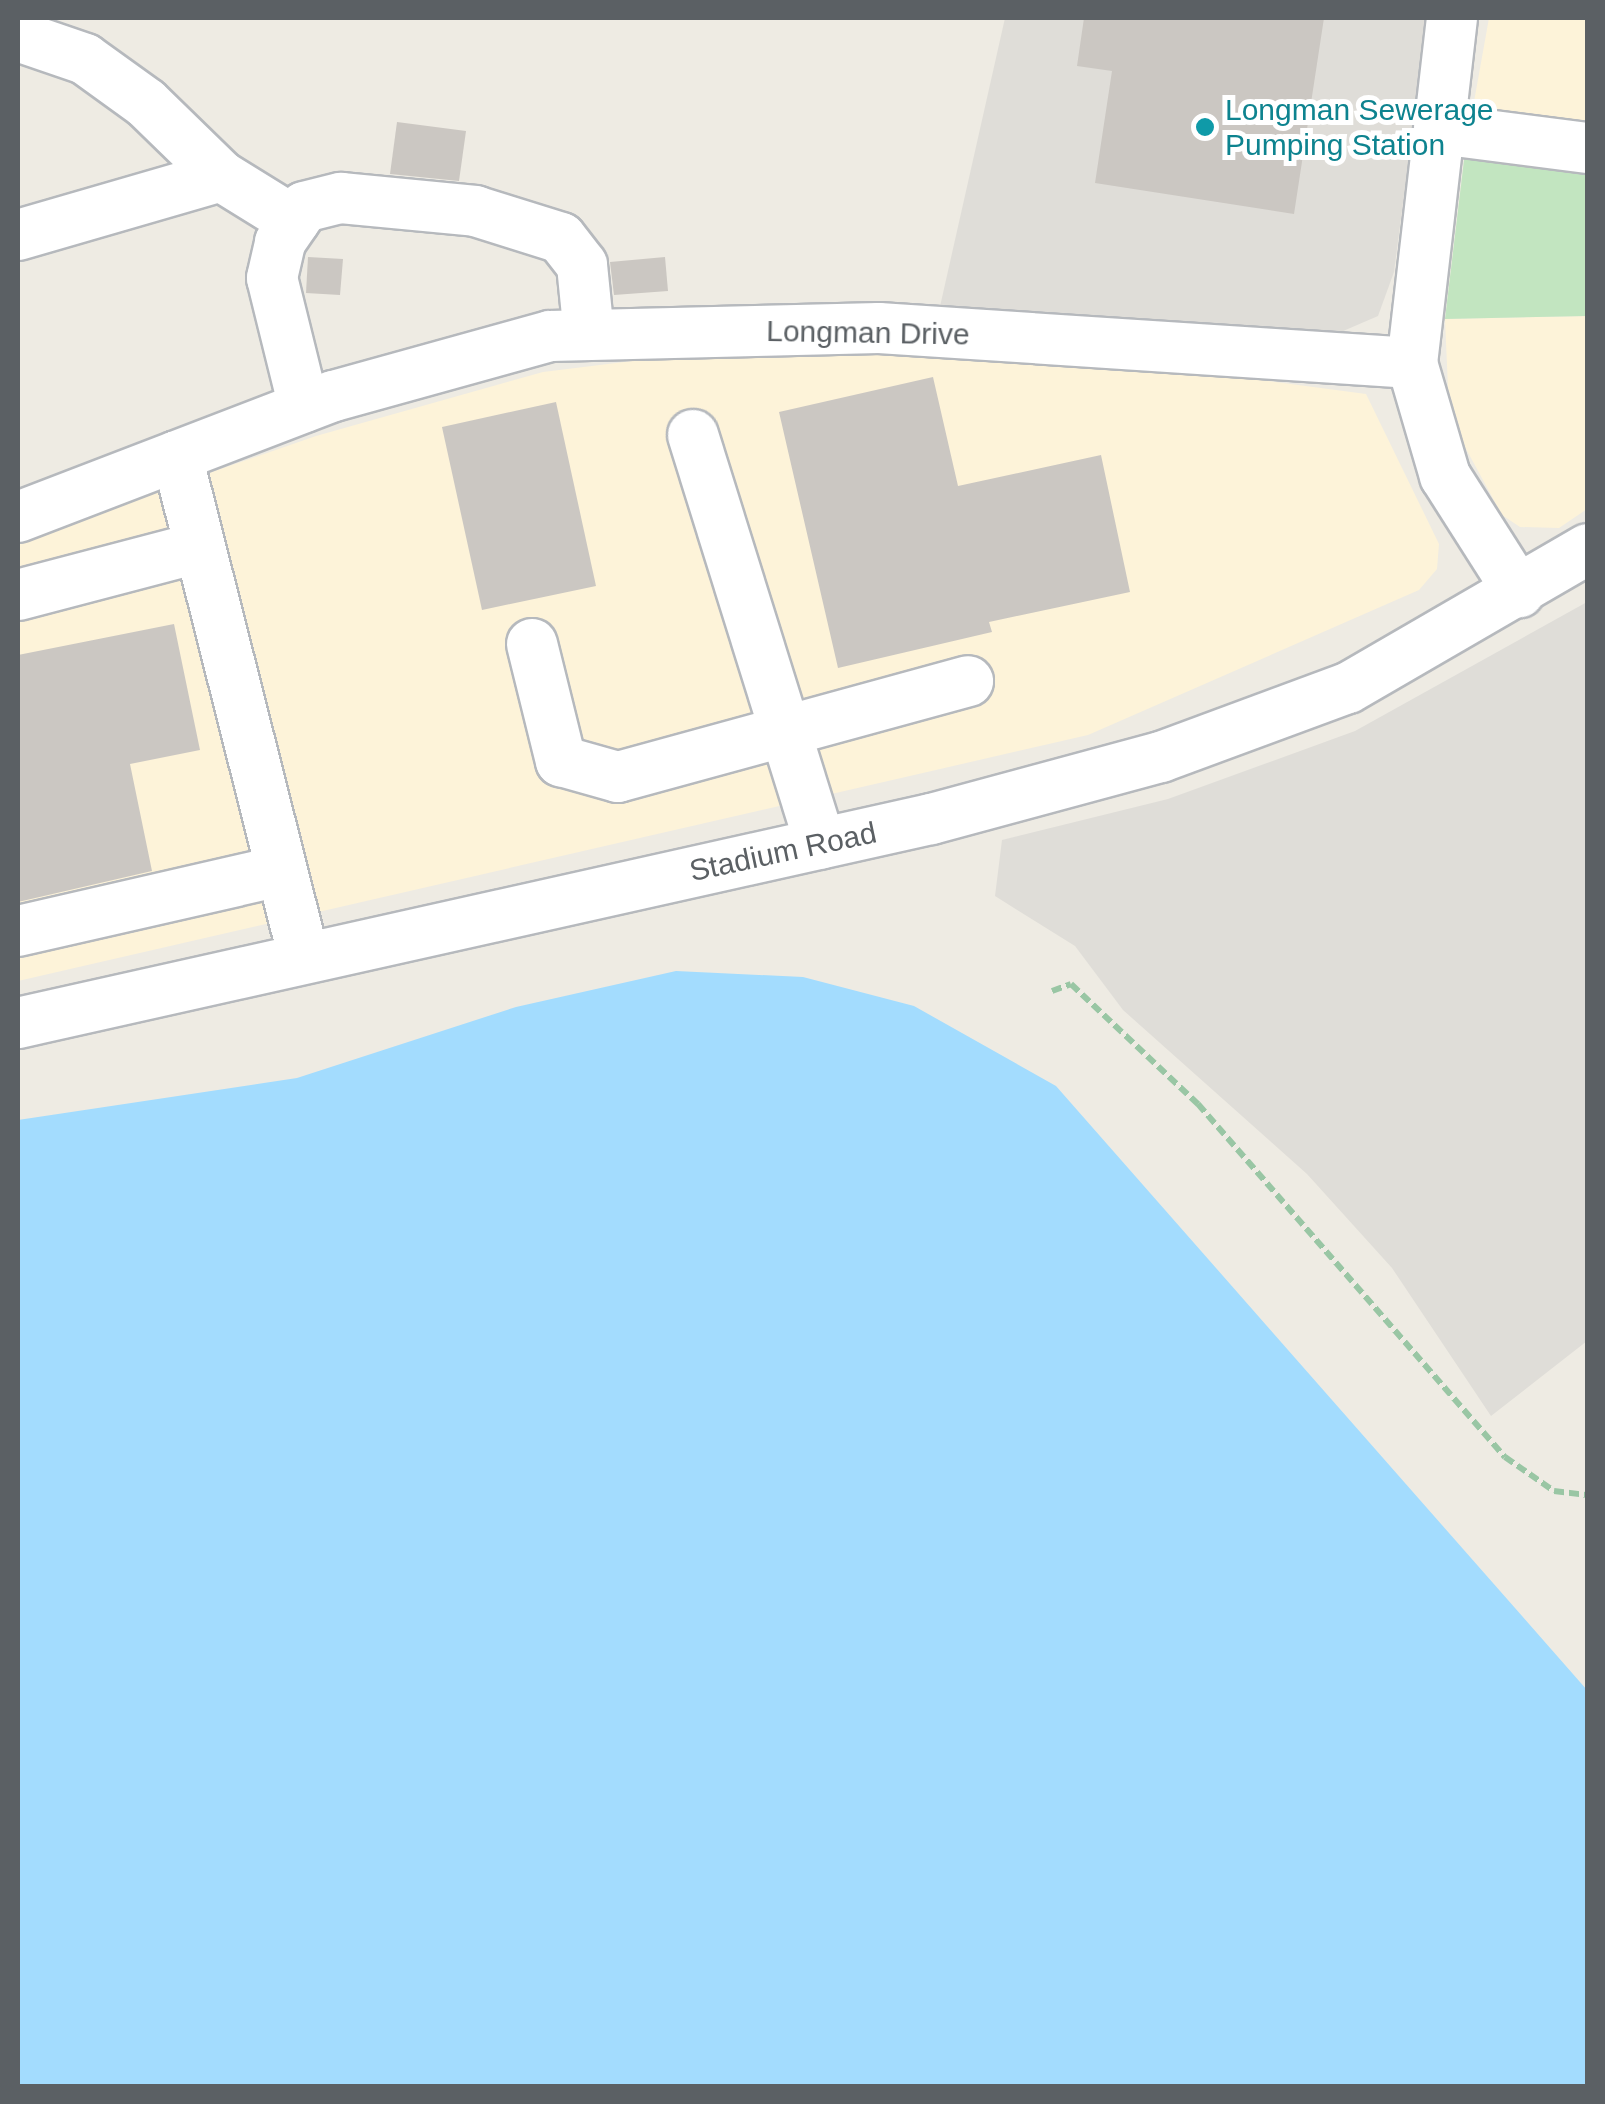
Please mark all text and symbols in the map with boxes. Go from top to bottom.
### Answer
place label: Longman Sewerage Pumping Station [1225,92,1494,162]
marker: Longman Sewerage Pumping Station [1194,116,1216,138]
street label: Longman Drive [766,313,970,353]
street label: Stadium Road [686,815,880,889]

